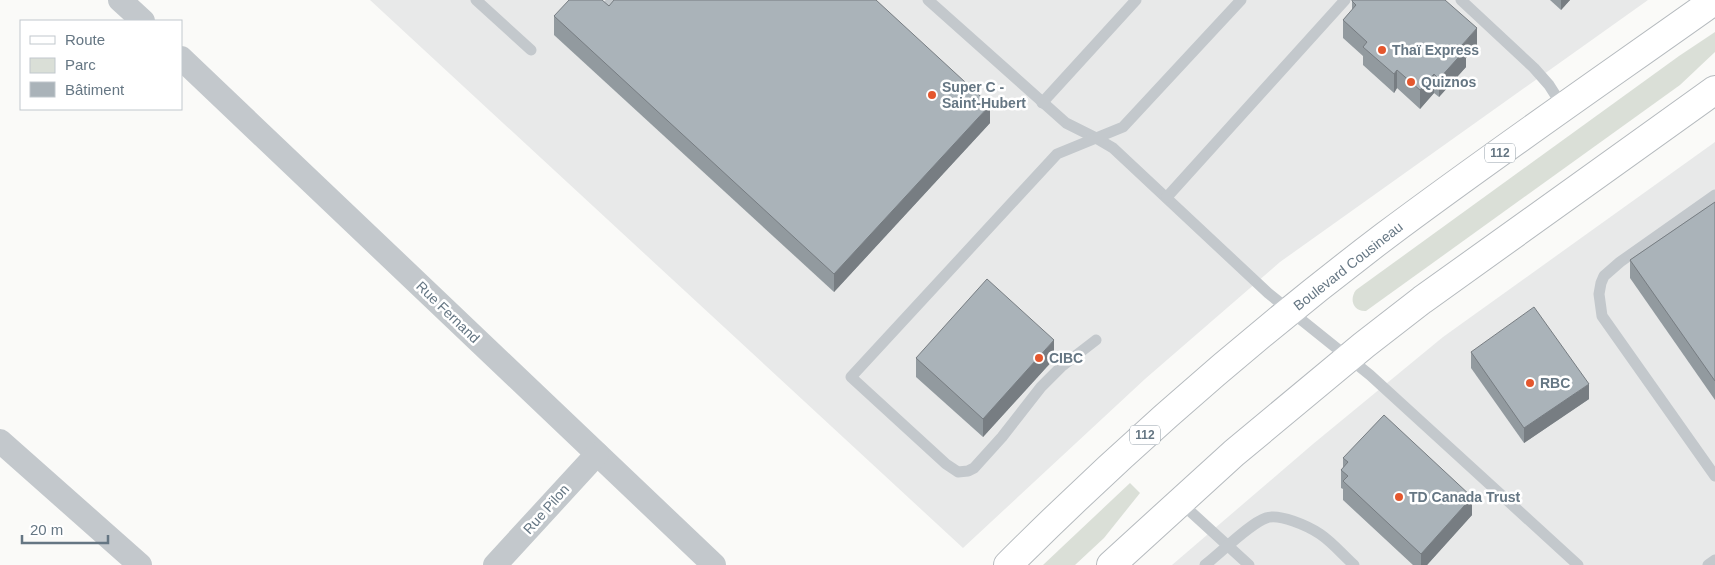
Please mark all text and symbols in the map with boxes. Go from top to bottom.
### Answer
legend [20,20,182,110]
text: Route [65,31,105,48]
place label: Thaï Express [1392,42,1479,58]
marker: Thaï Express [1376,44,1388,56]
text: Parc [65,56,96,73]
place label: Quiznos [1421,74,1476,90]
marker: Quiznos [1405,76,1417,88]
place label: Super C - Saint-Hubert [942,79,1026,111]
text: Bâtiment [65,81,125,98]
marker: Super C - Saint-Hubert [926,89,938,101]
road number: 112 [1485,144,1515,162]
street label: Boulevard Cousineau [1290,218,1406,314]
street label: Rue Fernand [413,278,483,346]
place label: CIBC [1049,350,1083,366]
marker: CIBC [1033,352,1045,364]
place label: RBC [1540,375,1570,391]
marker: RBC [1524,377,1536,389]
road number: 112 [1130,426,1160,444]
street label: Rue Pilon [520,481,572,537]
place label: TD Canada Trust [1409,489,1521,505]
marker: TD Canada Trust [1393,491,1405,503]
scale bar [22,512,109,544]
text: 20 m [30,521,63,538]

